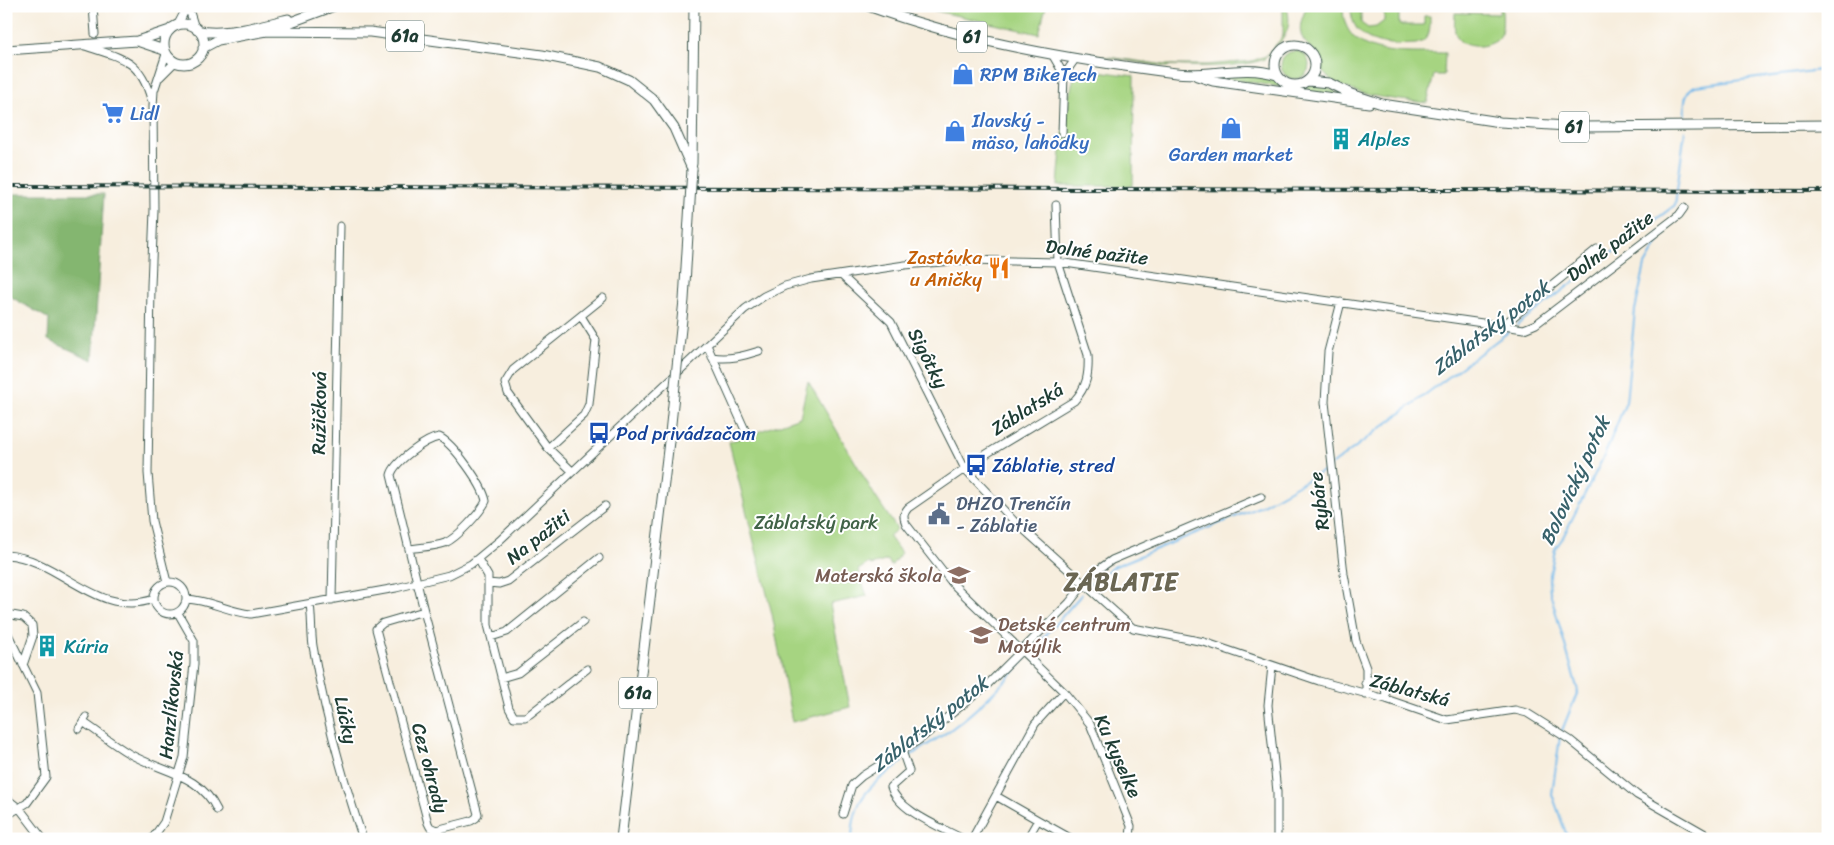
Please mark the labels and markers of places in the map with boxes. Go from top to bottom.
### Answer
place label: RPM BikeTech [980,58,1097,91]
shop icon: RPM BikeTech [950,61,976,87]
place label: Lidl [130,97,160,130]
supermarket icon: Lidl [100,100,126,126]
place label: Ilavský - mäso, lahôdky [971,104,1089,159]
shop icon: Garden market [1218,115,1244,141]
shop icon: Ilavský - mäso, lahôdky [942,118,968,144]
place label: Alples [1357,123,1410,156]
building icon: Alples [1328,126,1354,152]
place label: Garden market [1169,138,1293,171]
place label: Zastávka u Aničky [907,241,982,296]
restaurant icon: Zastávka u Aničky [986,255,1012,281]
place label: Pod privádzačom [616,417,756,450]
bus stop icon: Pod privádzačom [586,420,612,446]
place label: Záblatie, stred [992,449,1116,482]
bus stop icon: Záblatie, stred [963,452,989,478]
place label: DHZO Trenčín - Záblatie [956,487,1071,542]
public building icon: DHZO Trenčín - Záblatie [926,501,952,527]
place label: Materská škola [815,559,942,592]
school or university icon: Materská škola [946,562,972,588]
place label: Detské centrum Motýlik [998,608,1131,663]
school or university icon: Detské centrum Motýlik [968,622,994,648]
place label: Kúria [64,630,109,663]
building icon: Kúria [34,633,60,659]

